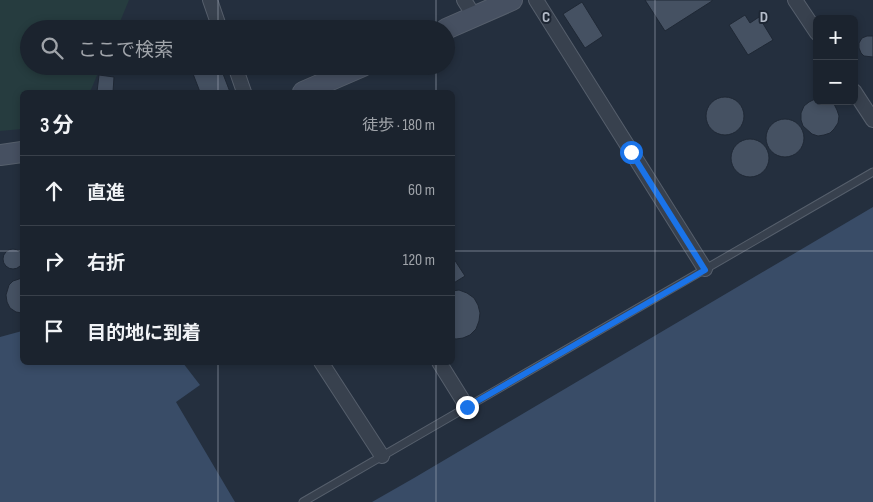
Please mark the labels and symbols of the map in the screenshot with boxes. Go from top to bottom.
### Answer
text: C [542,8,550,27]
text: D [760,8,768,27]
route start [620,141,643,164]
route end [456,396,479,419]

